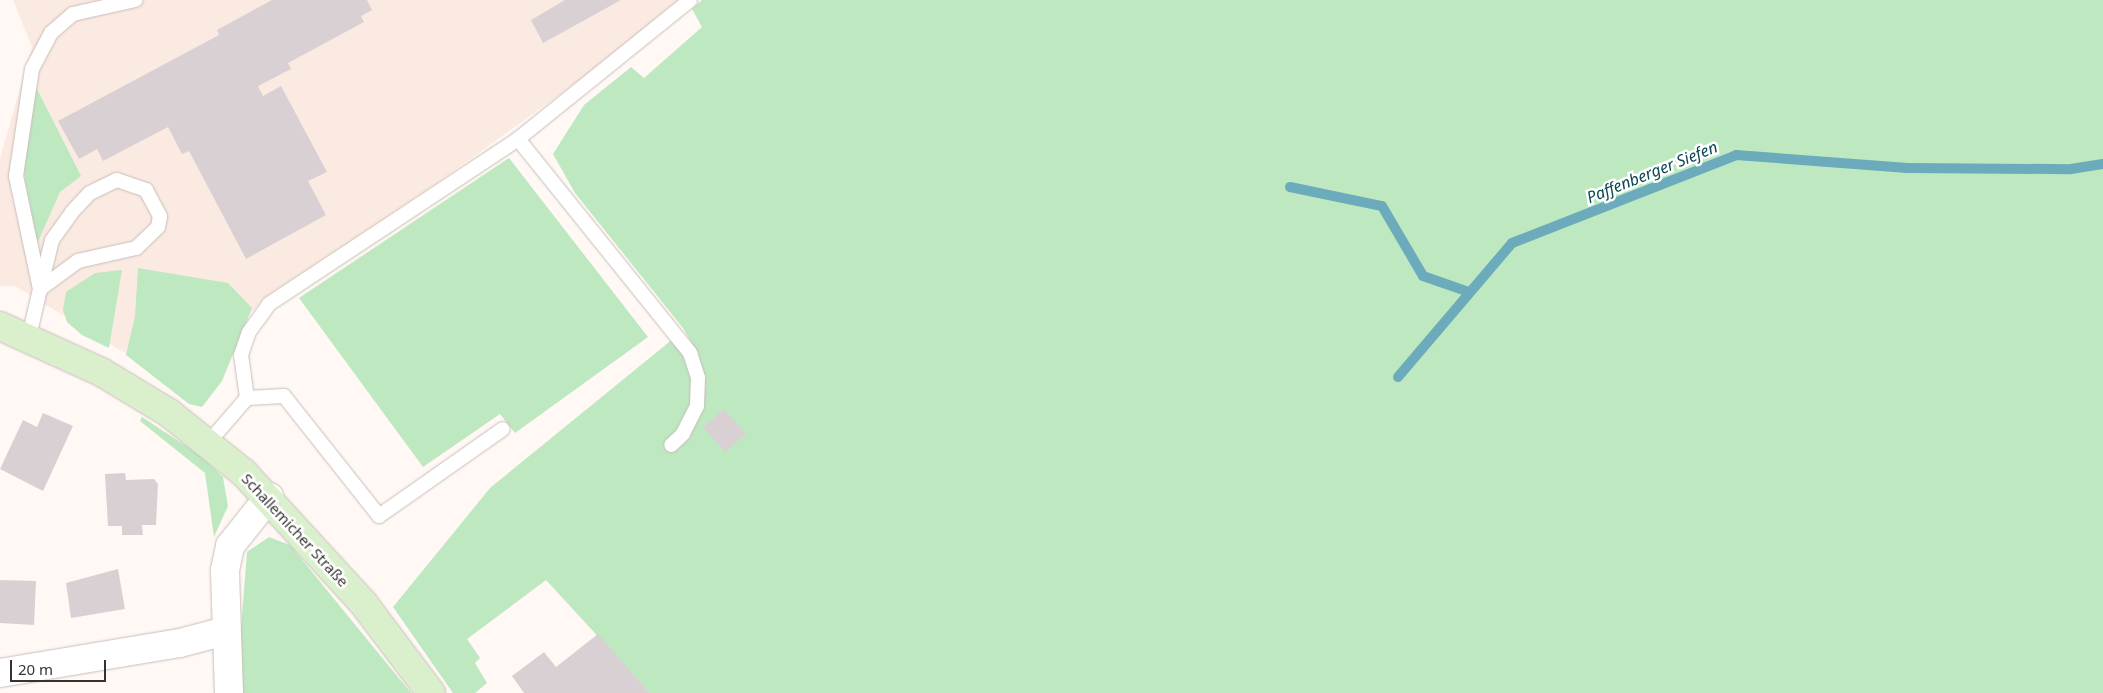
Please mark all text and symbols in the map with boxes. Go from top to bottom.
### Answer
water label: Paffenberger Siefen [1584,137,1720,207]
street label: Schallemicher Straße [238,470,352,590]
scale bar [12,650,109,682]
text: 20 m [18,659,53,679]

